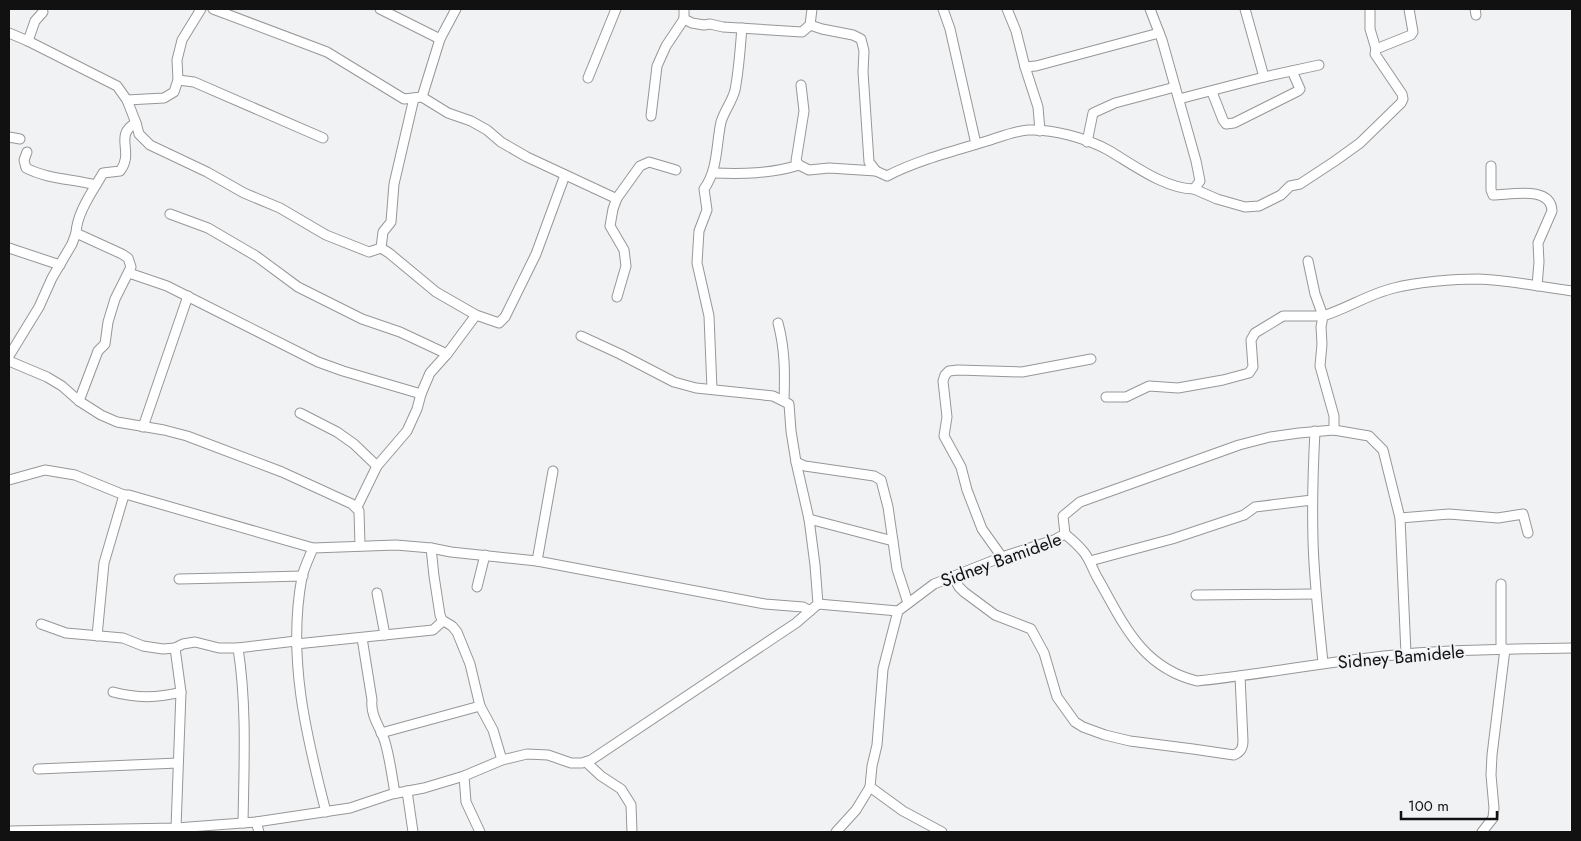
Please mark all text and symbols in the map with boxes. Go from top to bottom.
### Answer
street label: Sidney Bamidele [937,526,1065,594]
street label: Sidney Bamidele [1337,639,1465,675]
scale bar [1401,788,1497,820]
text: 100 m [1408,795,1449,817]

